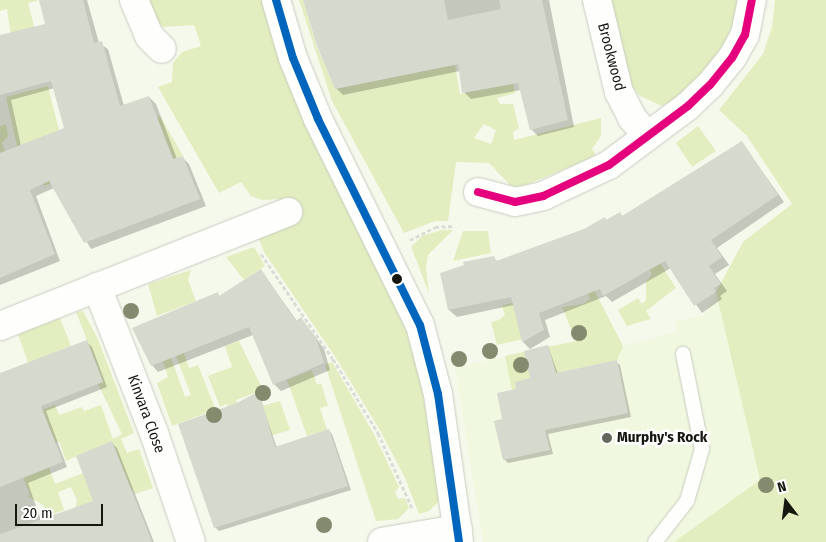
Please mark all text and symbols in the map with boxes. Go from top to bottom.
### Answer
street label: Brookwood [593,21,629,93]
unlabelled marker [392,274,402,284]
street label: Kinvara Close [124,372,168,456]
place label: Murphy's Rock [617,429,707,447]
marker: Murphy's Rock [601,432,613,444]
north arrow [761,477,811,527]
text: N [776,478,788,496]
scale bar [18,494,105,526]
text: 20 m [23,504,53,522]

